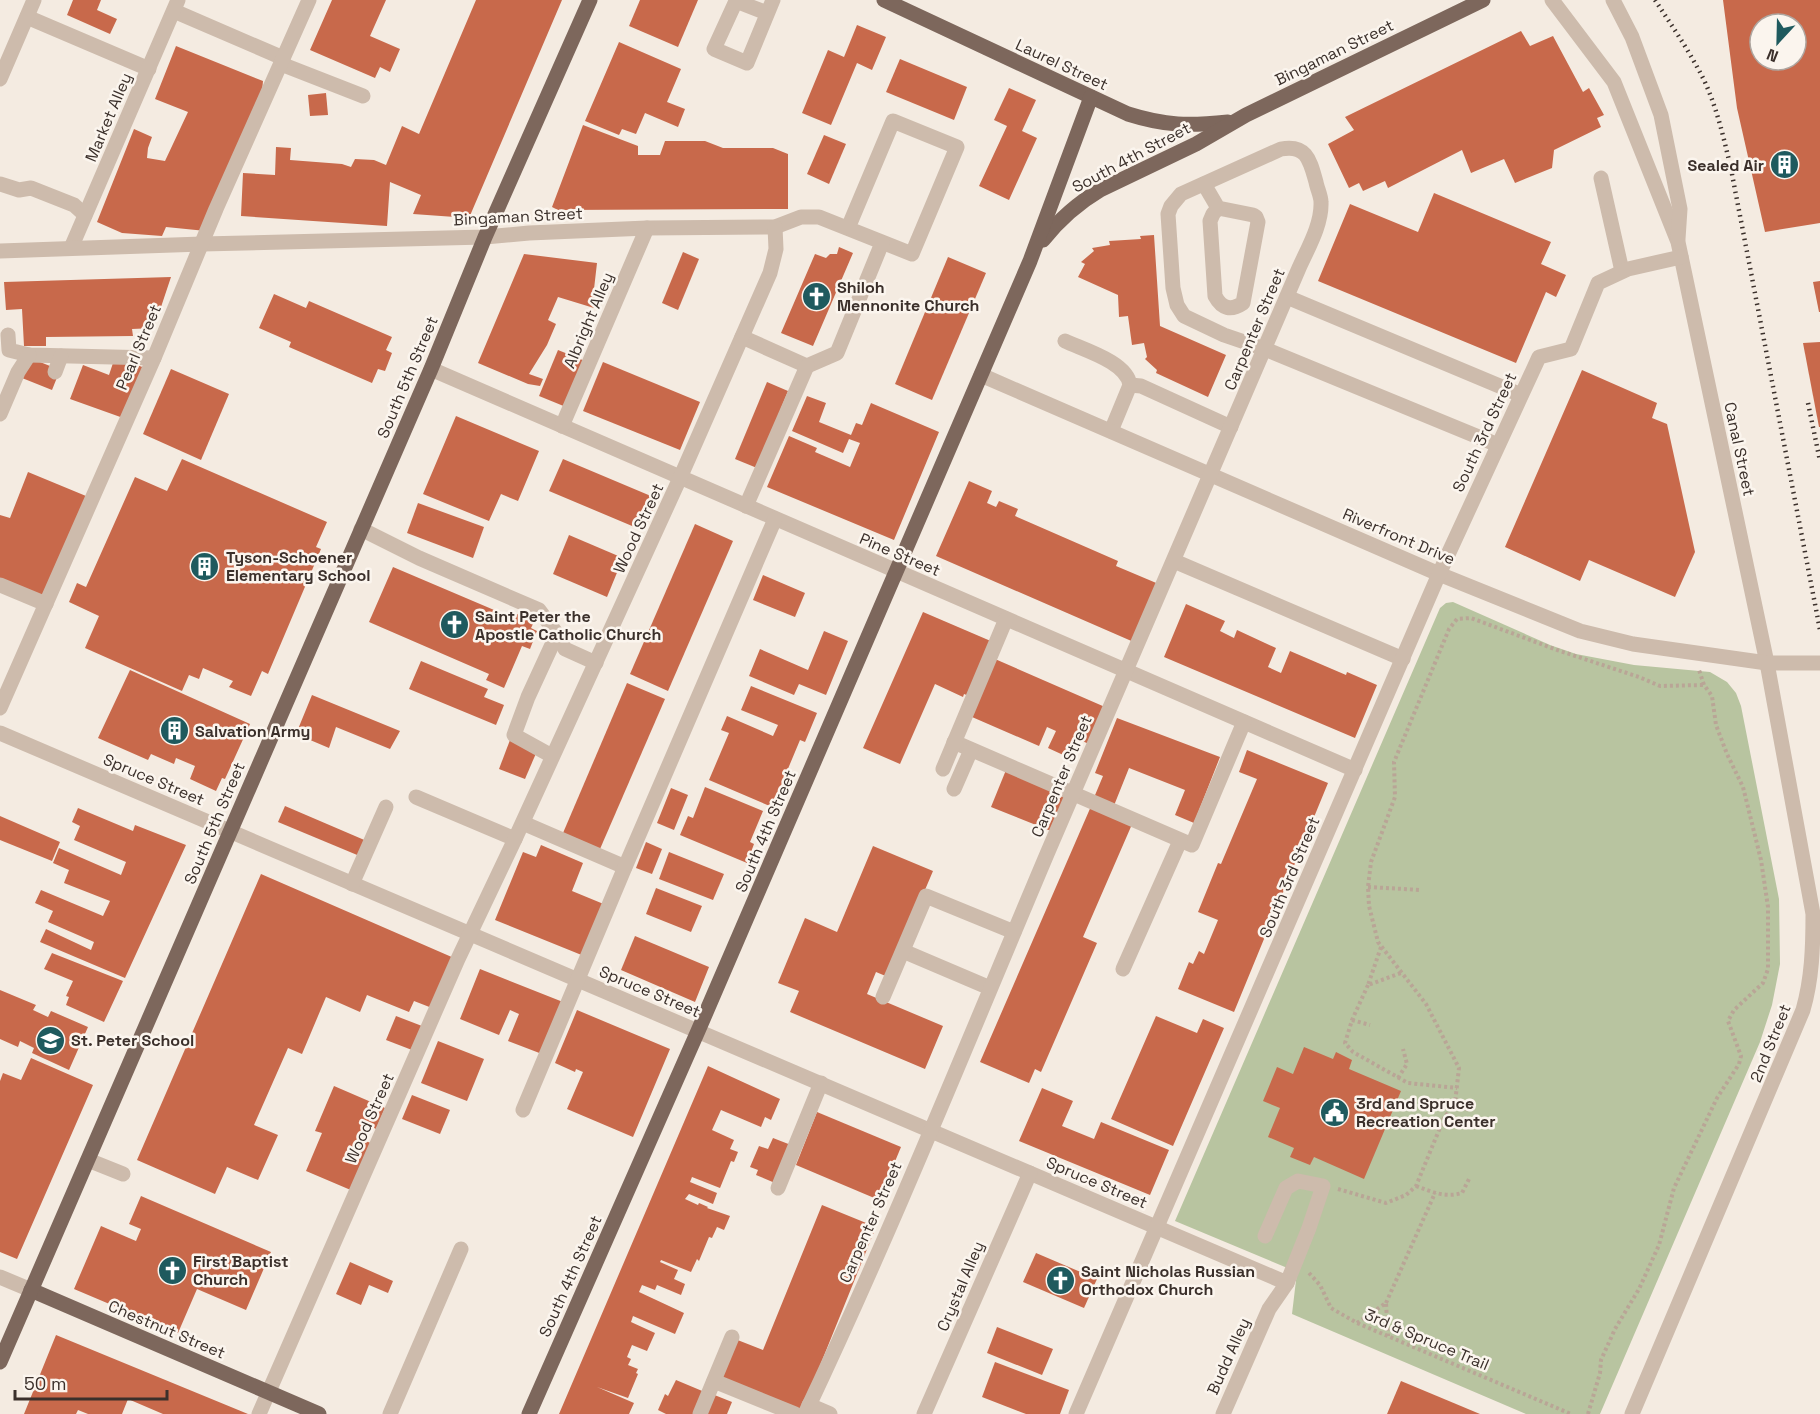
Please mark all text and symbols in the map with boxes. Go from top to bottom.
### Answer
north arrow [1748,12,1808,72]
street label: Bingaman Street [1271,15,1397,90]
street label: Laurel Street [1012,34,1111,95]
text: N [1764,44,1781,67]
street label: Market Alley [80,69,137,165]
street label: South 4th Street [1068,117,1194,197]
building icon: Sealed Air [1769,149,1801,181]
place label: Sealed Air [1688,155,1764,176]
street label: Bingaman Street [453,203,583,230]
street label: Carpenter Street [1219,265,1290,393]
street label: Albright Alley [559,269,618,372]
place label: Shiloh Mennonite Church [837,277,979,316]
church icon: Shiloh Mennonite Church [800,280,832,312]
street label: Pearl Street [111,301,166,393]
street label: South 5th Street [372,313,443,441]
street label: South 3rd Street [1448,369,1521,495]
street label: Canal Street [1719,400,1760,498]
street label: Wood Street [608,480,668,577]
street label: Riverfront Drive [1340,503,1458,570]
street label: Pine Street [856,528,943,581]
place label: Tyson-Schoener Elementary School [226,547,370,586]
building icon: Tyson-Schoener Elementary School [189,550,221,582]
place label: Saint Peter the Apostle Catholic Church [475,606,661,645]
church icon: Saint Peter the Apostle Catholic Church [438,609,470,641]
street label: Carpenter Street [1026,712,1097,840]
building icon: Salvation Army [158,715,190,747]
place label: Salvation Army [195,721,310,742]
street label: Spruce Street [100,749,208,810]
street label: South 5th Street [179,759,250,887]
street label: South 4th Street [730,767,801,896]
street label: South 3rd Street [1254,813,1324,941]
street label: Spruce Street [596,961,704,1022]
street label: 2nd Street [1745,1001,1796,1085]
school or university icon: St. Peter School [34,1024,66,1056]
place label: St. Peter School [71,1030,194,1051]
street label: Wood Street [340,1070,399,1167]
place label: 3rd and Spruce Recreation Center [1356,1093,1496,1132]
public building icon: 3rd and Spruce Recreation Center [1319,1096,1351,1128]
street label: Spruce Street [1043,1152,1151,1213]
street label: Carpenter Street [834,1158,907,1286]
street label: South 4th Street [534,1212,607,1340]
street label: Crystal Alley [932,1238,989,1334]
place label: First Baptist Church [193,1251,288,1290]
church icon: First Baptist Church [156,1254,188,1286]
place label: Saint Nicholas Russian Orthodox Church [1081,1261,1255,1300]
church icon: Saint Nicholas Russian Orthodox Church [1044,1264,1076,1296]
street label: Chestnut Street [105,1295,228,1364]
street label: 3rd & Spruce Trail [1361,1304,1492,1375]
street label: Budd Alley [1202,1314,1255,1398]
scale bar [15,1363,166,1401]
text: 50 m [24,1372,66,1395]

